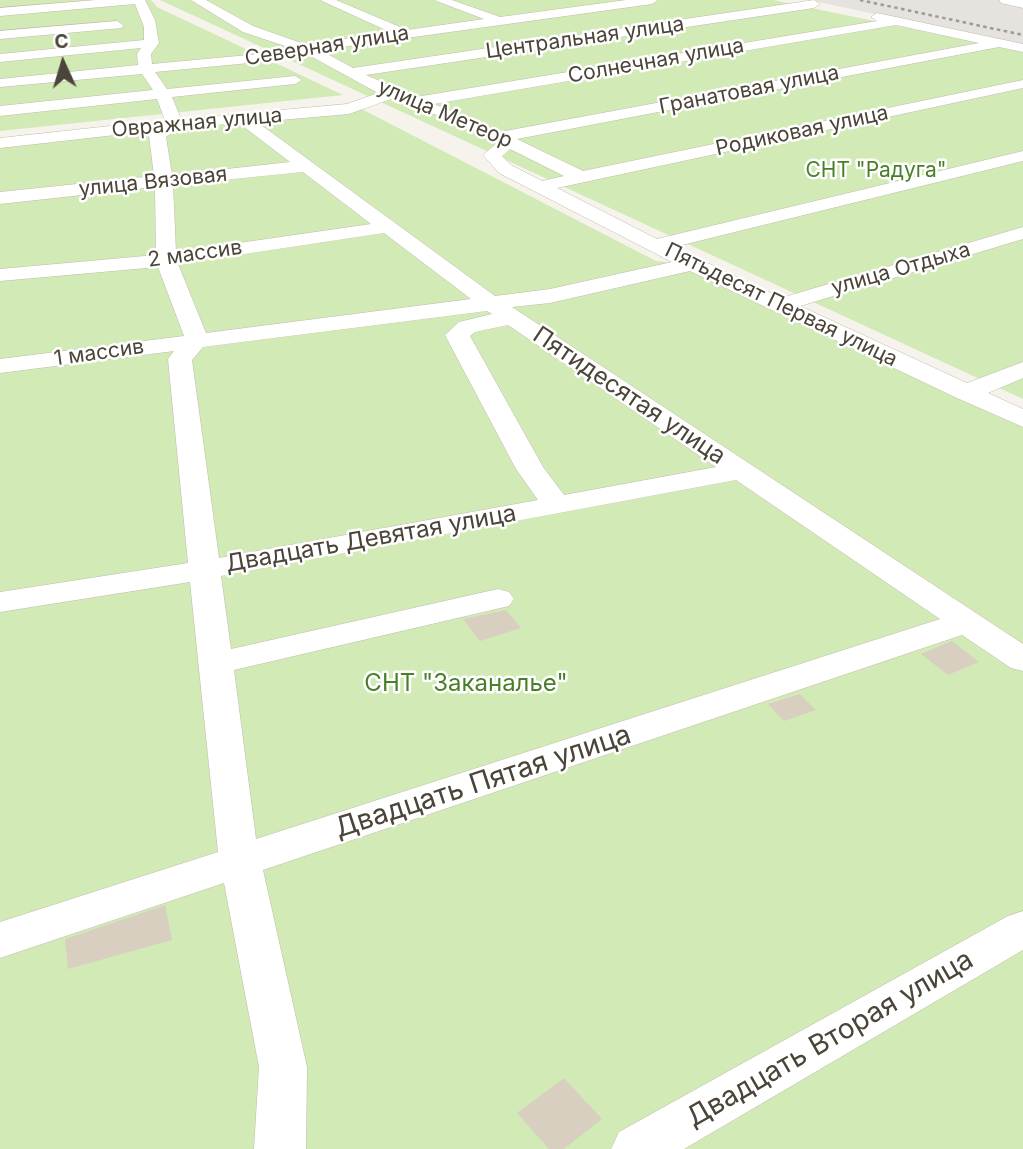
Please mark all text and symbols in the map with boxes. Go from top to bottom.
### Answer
street label: Центральная улица [484,12,686,64]
street label: Северная улица [243,21,411,71]
north arrow [28,28,98,98]
text: С [54,30,69,54]
street label: Солнечная улица [566,33,746,89]
street label: Гранатовая улица [657,60,841,120]
street label: улица Метеор [374,74,516,154]
street label: Родиковая улица [713,100,891,162]
street label: Овражная улица [111,103,283,143]
park label: СНТ "Радуга" [805,158,947,184]
street label: улица Вязовая [77,162,229,202]
street label: 2 массив [146,235,244,273]
street label: улица Отдыха [829,237,973,301]
street label: Пятьдесят Первая улица [661,238,901,372]
street label: Пятидесятая улица [527,321,731,471]
street label: 1 массив [52,334,146,372]
street label: Двадцать Девятая улица [223,499,519,579]
park label: СНТ "Заканалье" [364,670,568,698]
street label: Двадцать Пятая улица [331,718,635,846]
street label: Двадцать Вторая улица [681,943,979,1135]

